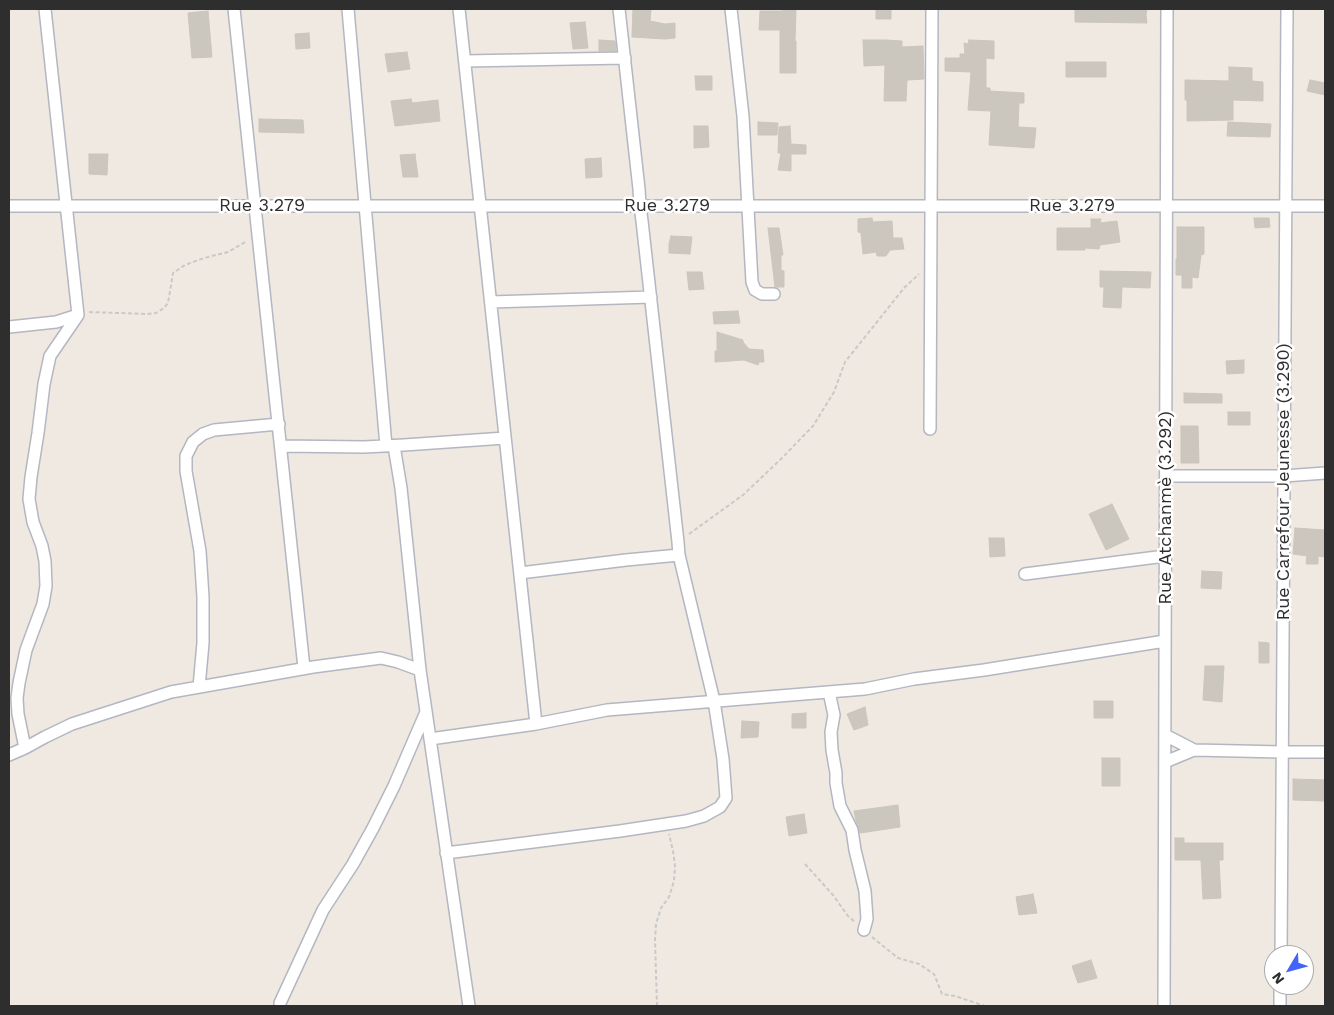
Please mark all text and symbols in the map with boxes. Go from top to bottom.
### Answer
street label: Rue 3.279 [219,195,305,217]
street label: Rue 3.279 [624,195,710,217]
street label: Rue 3.279 [1029,195,1115,217]
street label: Rue Carrefour Jeunesse (3.290) [1273,343,1295,621]
street label: Rue Atchanmè (3.292) [1155,411,1177,605]
north arrow [1264,945,1314,995]
text: N [1268,969,1287,987]

